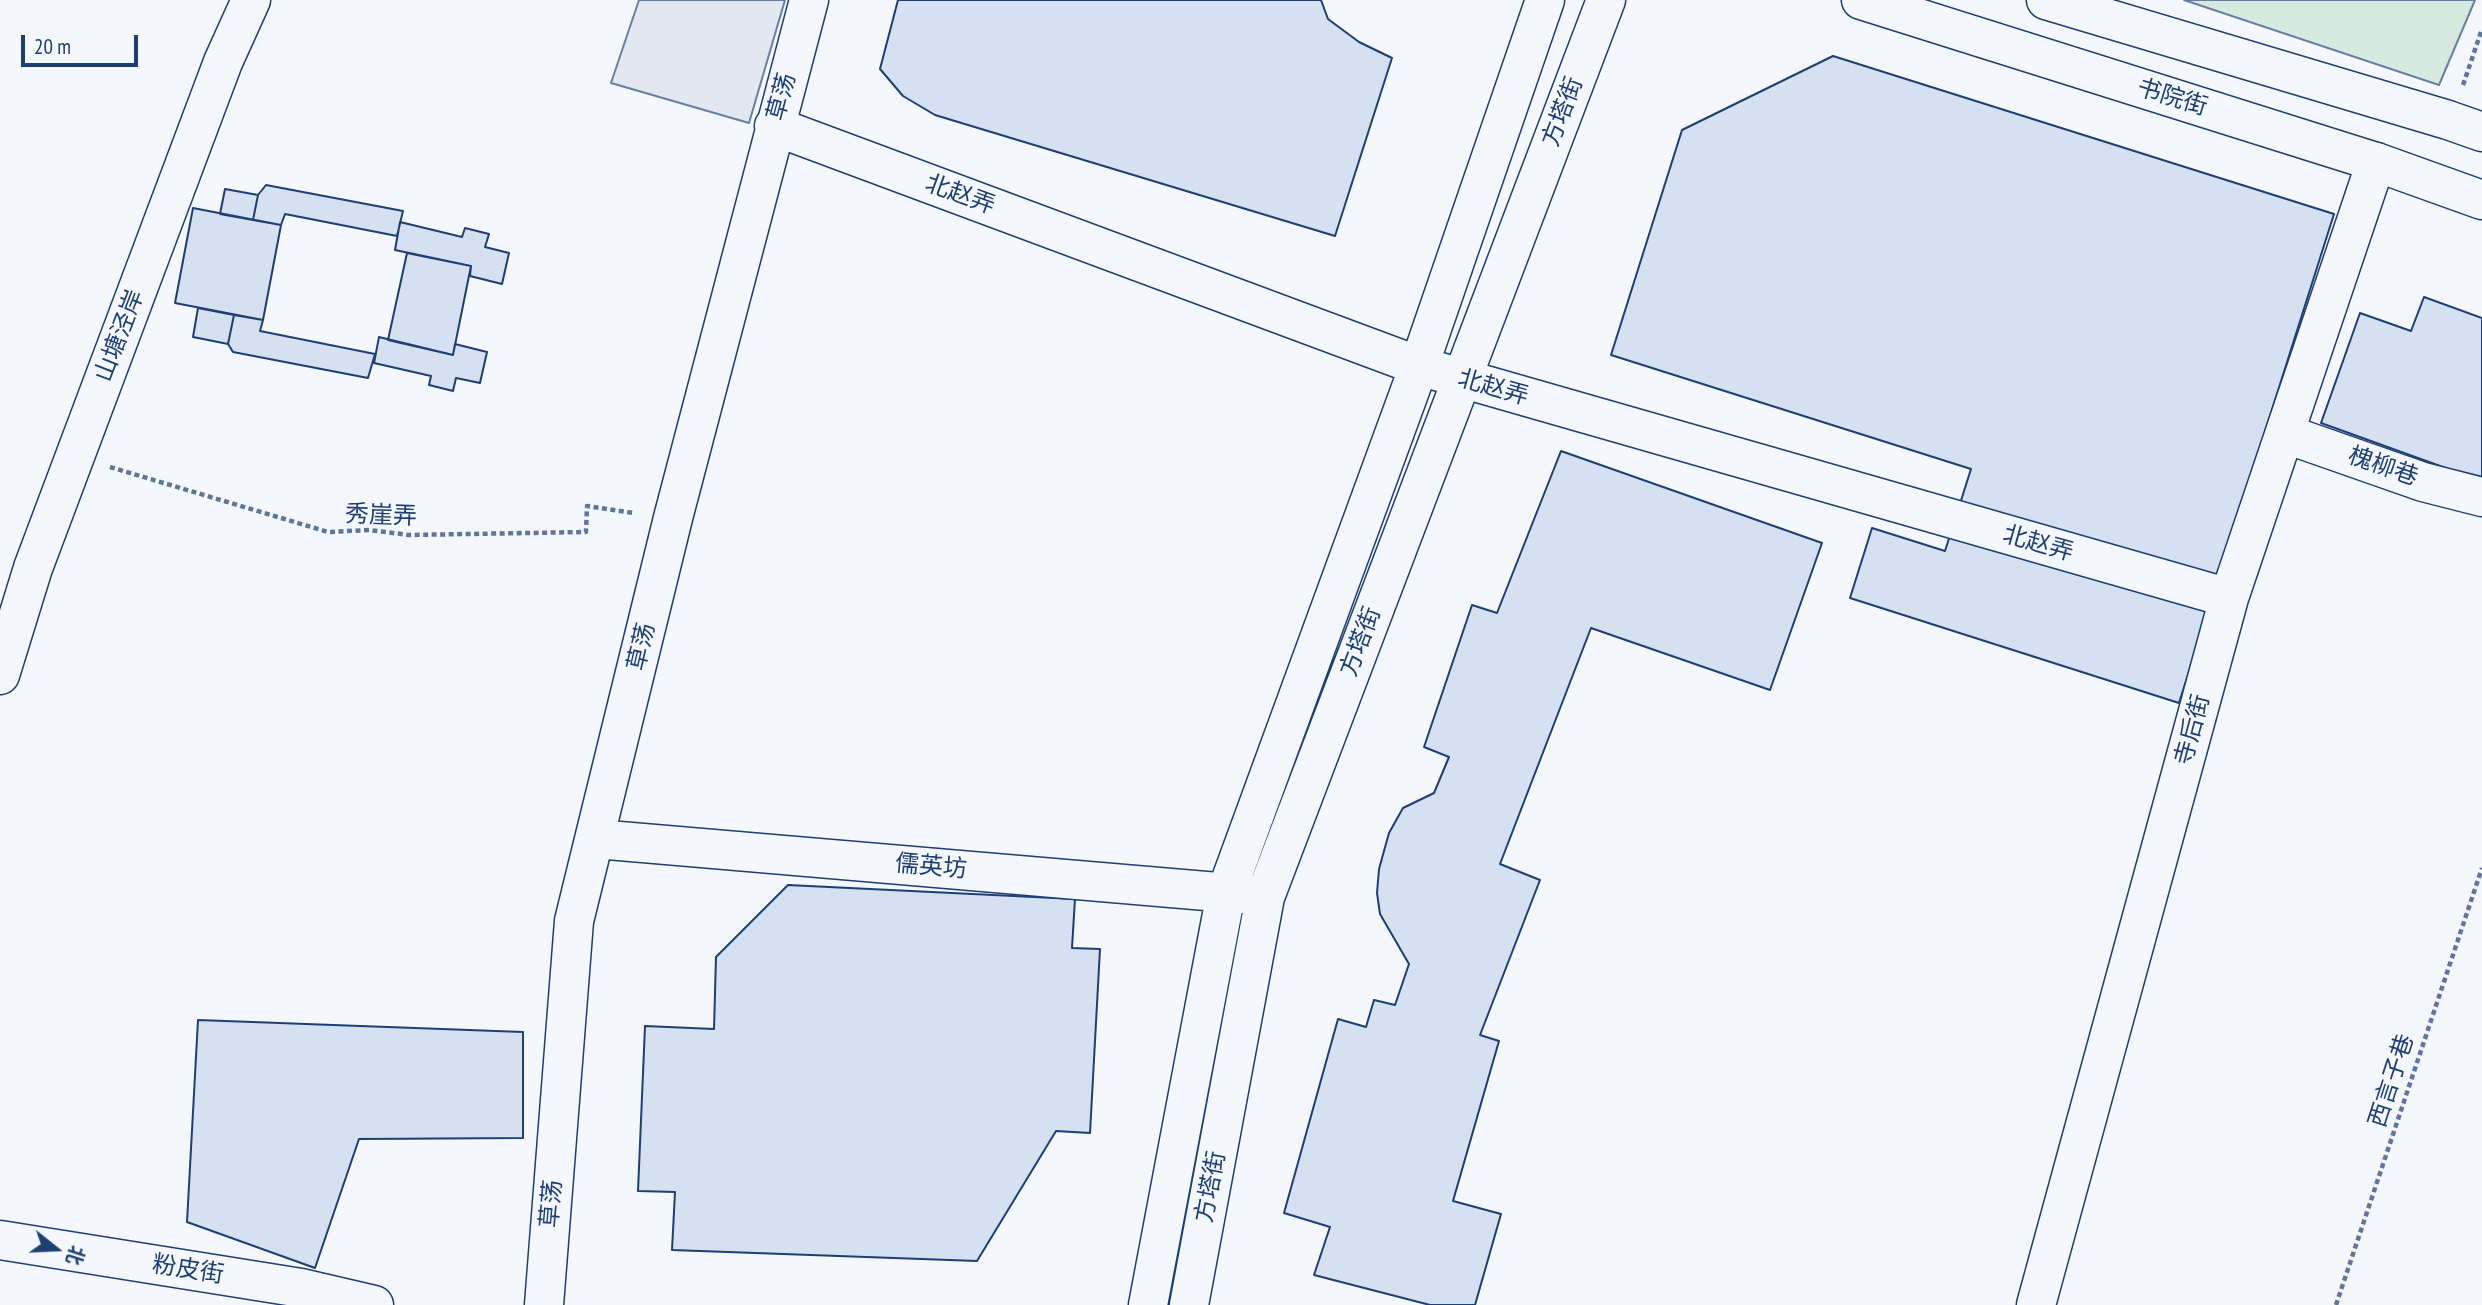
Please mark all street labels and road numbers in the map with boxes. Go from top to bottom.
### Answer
street label: 草荡 [762,70,802,124]
street label: 方塔街 [1537,73,1589,151]
street label: 书院街 [2133,74,2211,122]
street label: 北赵弄 [921,169,999,221]
street label: 山塘泾岸 [89,286,151,386]
street label: 北赵弄 [1454,364,1532,412]
street label: 槐柳巷 [2344,442,2422,492]
street label: 秀崖弄 [345,500,417,532]
street label: 北赵弄 [1999,520,2077,568]
street label: 方塔街 [1335,603,1387,681]
street label: 草荡 [623,620,661,674]
street label: 寺后街 [2170,691,2216,769]
street label: 儒英坊 [894,850,968,884]
street label: 西言子巷 [2363,1031,2421,1131]
street label: 方塔街 [1190,1149,1232,1225]
street label: 草荡 [536,1179,568,1229]
street label: 粉皮街 [150,1250,226,1290]

